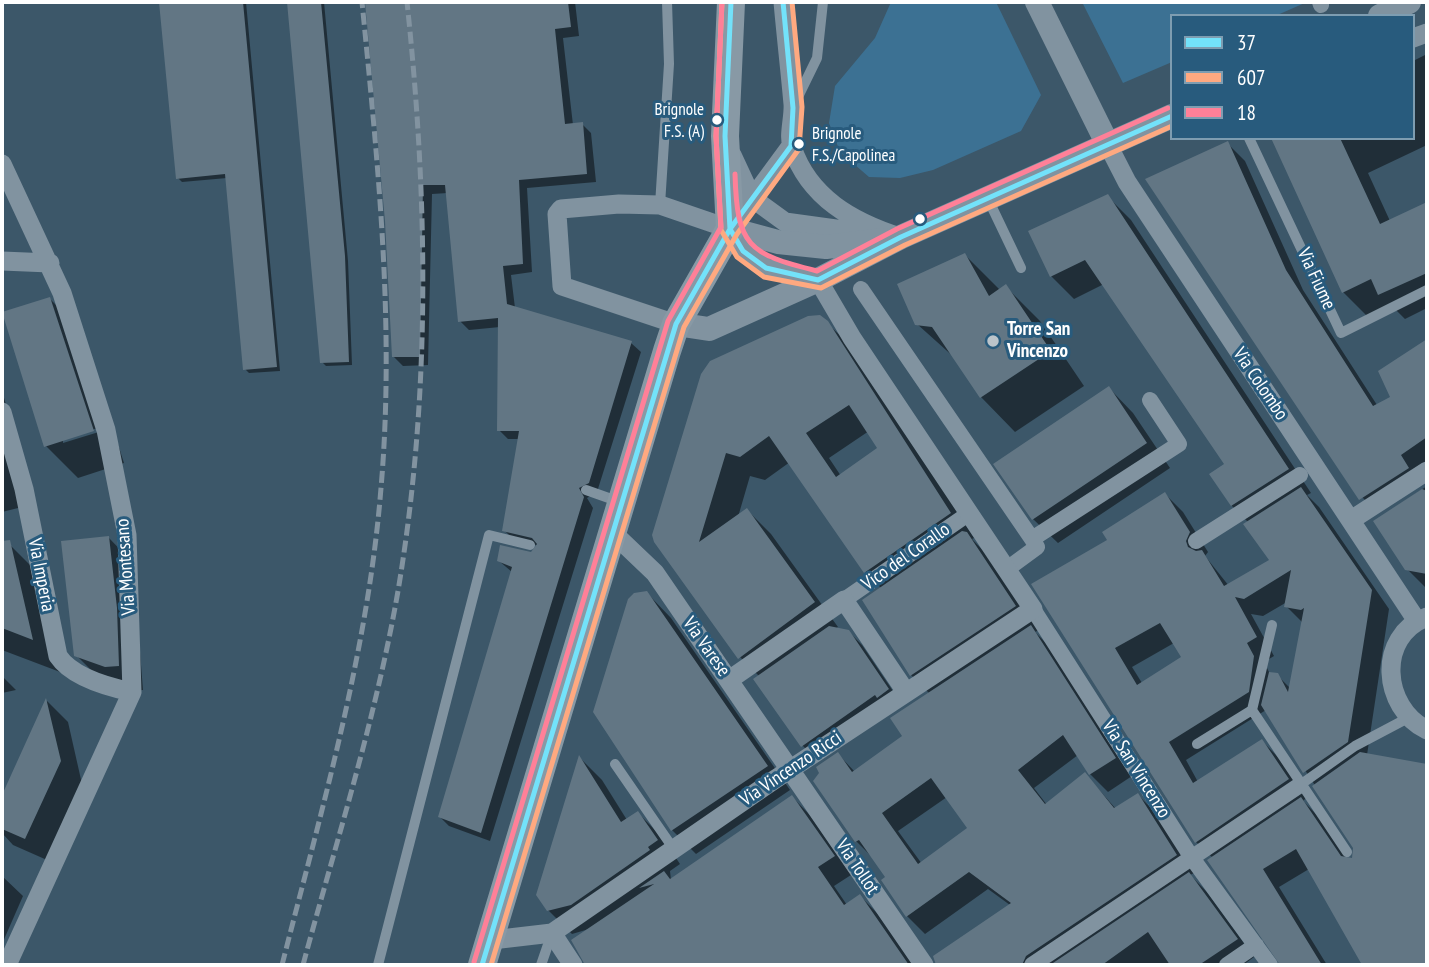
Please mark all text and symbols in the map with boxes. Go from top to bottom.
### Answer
legend [1170,14,1415,140]
text: 37 [1237,29,1256,56]
text: 607 [1237,64,1265,91]
text: 18 [1237,99,1256,126]
place label: Brignole F.S. (A) [655,100,704,140]
marker: Brignole F.S. (A) [710,113,724,127]
place label: Brignole F.S./Capolinea [812,124,895,164]
marker: Brignole F.S./Capolinea [792,137,806,151]
unlabelled marker [913,212,927,226]
street label: Via Fiume [1292,245,1340,313]
place label: Torre San Vincenzo [1007,319,1070,363]
marker: Torre San Vincenzo [985,333,1001,349]
street label: Via Colombo [1228,343,1292,425]
street label: Via Montesano [111,518,141,616]
street label: Vico del Corallo [858,518,954,596]
street label: Via Imperia [23,536,59,614]
street label: Via Varese [677,613,735,681]
street label: Via San Vincenzo [1097,716,1175,822]
street label: Via Vincenzo Ricci [736,727,846,811]
street label: Via Tollot [830,835,884,899]

